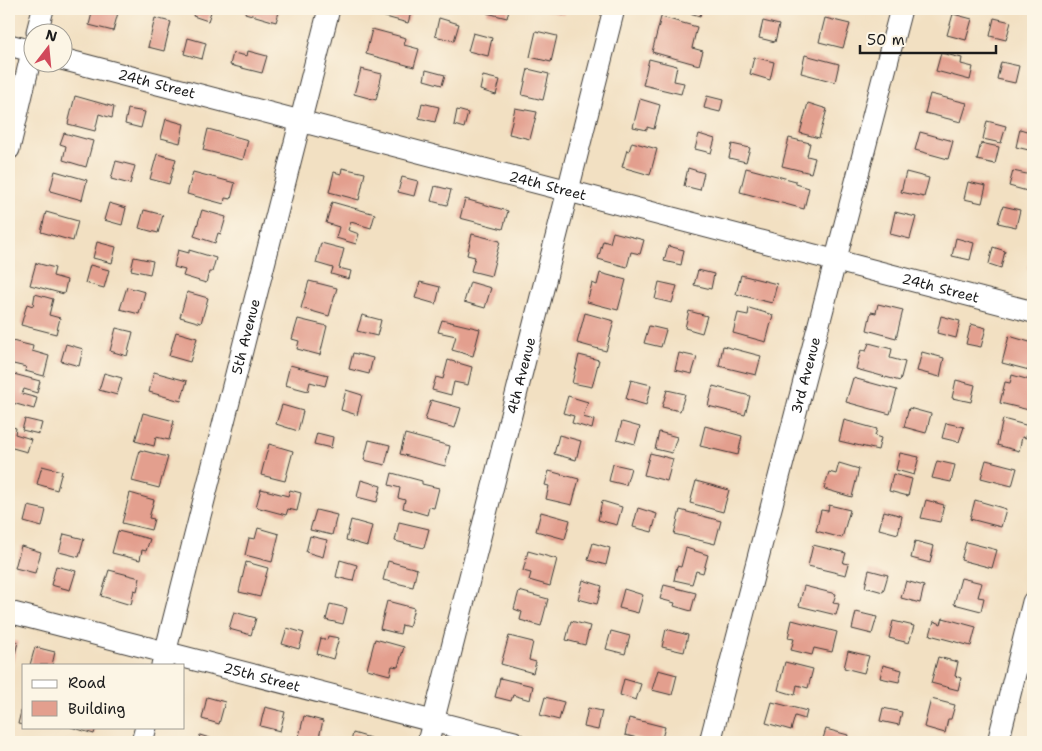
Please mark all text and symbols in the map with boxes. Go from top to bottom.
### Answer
north arrow [22,22,72,72]
scale bar [860,22,996,54]
text: N [44,25,59,46]
text: 50 m [867,30,905,50]
street label: 24th Street [116,65,197,102]
street label: 24th Street [507,167,588,204]
street label: 24th Street [900,269,981,307]
street label: 5th Avenue [227,297,264,376]
street label: 4th Avenue [503,335,539,416]
street label: 3rd Avenue [787,335,824,416]
street label: 25th Street [221,659,302,696]
legend [22,664,185,728]
text: Road [68,673,106,693]
text: Building [68,699,125,719]

